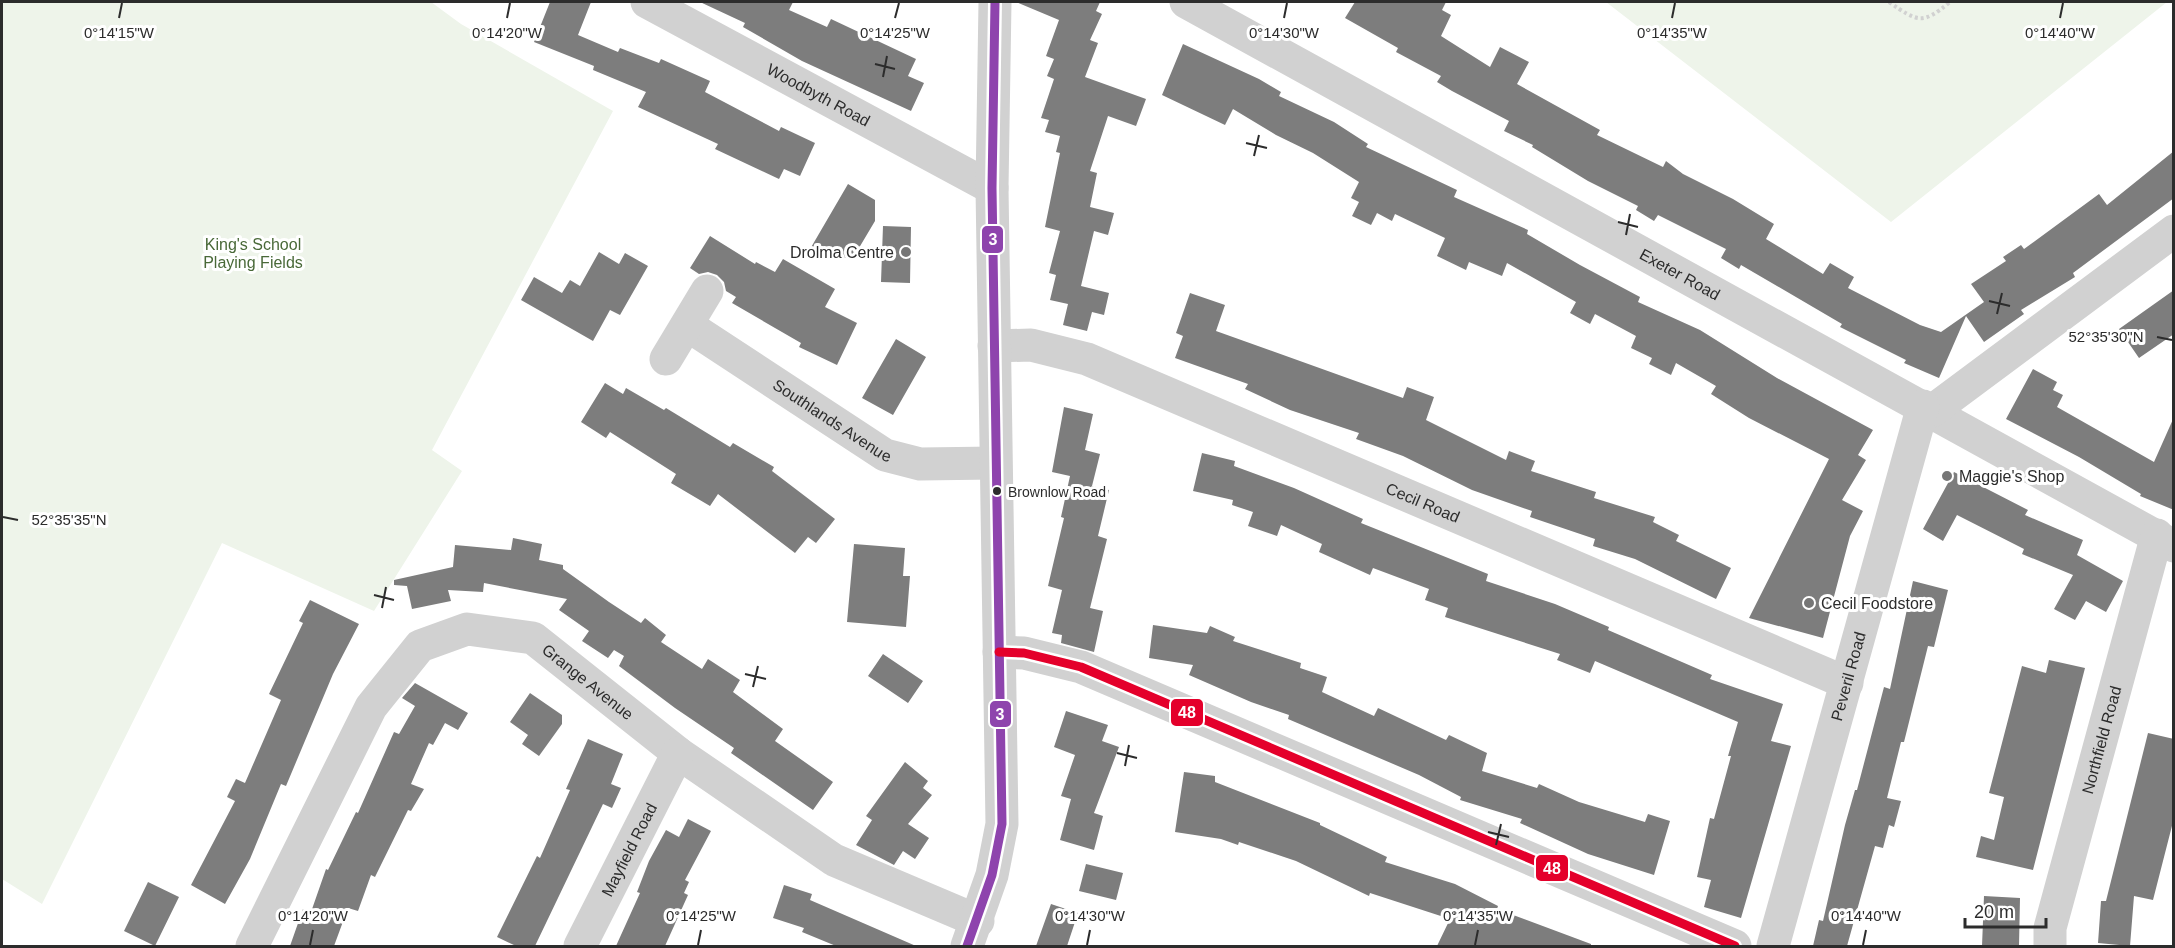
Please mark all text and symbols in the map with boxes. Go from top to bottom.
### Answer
text: 0°14'15"W [84,24,155,41]
text: 0°14'20"W [472,24,543,41]
text: 0°14'25"W [860,24,931,41]
text: 0°14'30"W [1249,24,1320,41]
text: 0°14'35"W [1637,24,1708,41]
text: 0°14'40"W [2025,24,2096,41]
street label: Woodbyth Road [764,60,873,130]
line badge: 3 [981,225,1004,254]
text: 3 [989,231,998,248]
park label: King's School Playing Fields [203,236,303,271]
place label: Drolma Centre [790,244,894,261]
marker: Drolma Centre [899,245,913,259]
street label: Exeter Road [1637,246,1723,303]
text: 52°35'30"N [2068,328,2144,345]
street label: Southlands Avenue [770,376,893,465]
place label: Maggie's Shop [1959,468,2064,485]
marker: Maggie's Shop [1940,469,1954,483]
street label: Cecil Road [1383,480,1462,526]
place label: Brownlow Road [1008,484,1106,500]
marker: Brownlow Road [991,485,1003,497]
text: 52°35'35"N [31,511,107,528]
place label: Cecil Foodstore [1821,595,1933,612]
marker: Cecil Foodstore [1802,596,1816,610]
street label: Peveril Road [1828,630,1869,723]
street label: Grange Avenue [539,641,637,723]
street label: Northfield Road [2079,684,2125,796]
line badge: 48 [1170,698,1204,727]
line badge: 3 [989,700,1012,728]
text: 48 [1178,704,1196,721]
text: 3 [996,706,1005,723]
street label: Mayfield Road [599,800,660,899]
line badge: 48 [1535,854,1569,882]
text: 48 [1543,860,1561,877]
scale bar [1965,891,2046,929]
text: 20 m [1974,902,2014,922]
text: 0°14'20"W [278,907,349,924]
text: 0°14'25"W [666,907,737,924]
text: 0°14'30"W [1055,907,1126,924]
text: 0°14'35"W [1443,907,1514,924]
text: 0°14'40"W [1831,907,1902,924]

